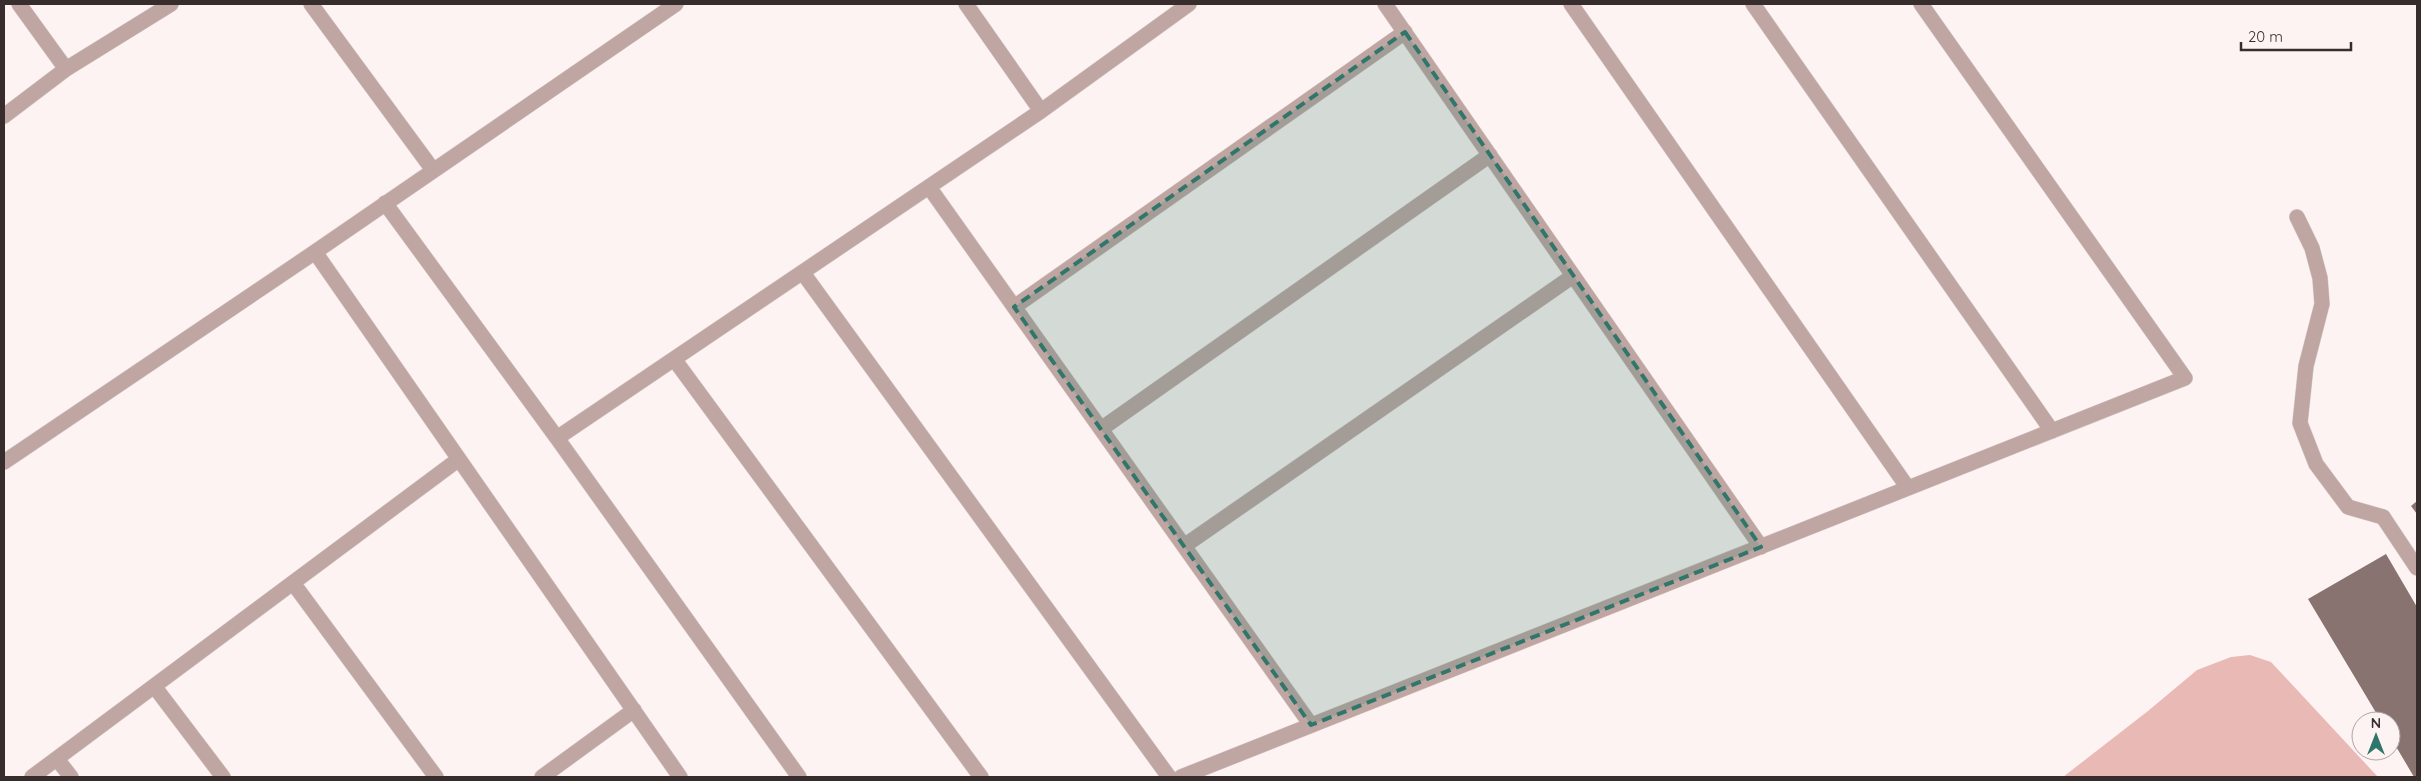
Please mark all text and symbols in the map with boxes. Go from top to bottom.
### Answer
scale bar [2241,20,2351,52]
text: 20 m [2248,27,2283,46]
north arrow [2351,711,2401,761]
text: N [2371,714,2381,732]

